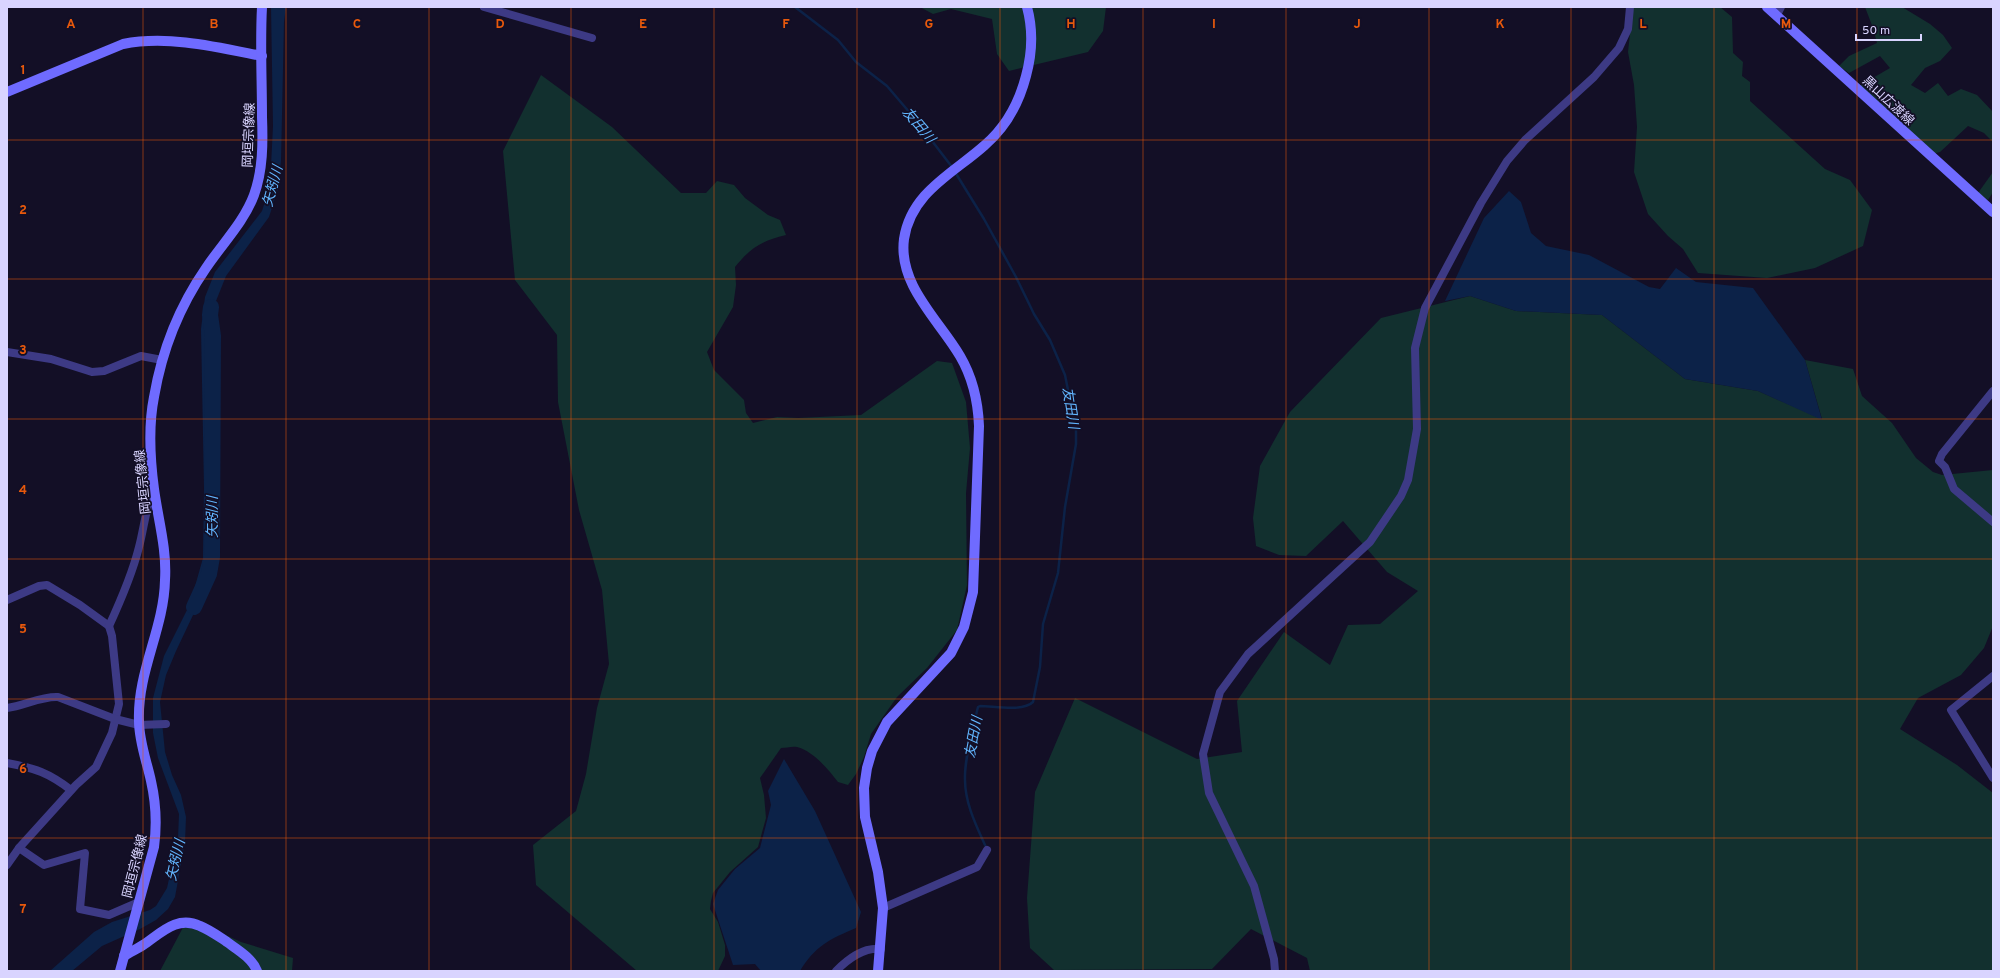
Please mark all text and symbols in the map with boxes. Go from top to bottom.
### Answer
scale bar [1856,16,1921,42]
text: A [66,17,76,33]
text: B [210,17,219,33]
text: C [353,17,361,33]
text: D [495,17,505,33]
text: E [639,17,647,33]
text: F [782,17,790,33]
text: G [925,17,934,33]
text: H [1066,17,1076,33]
text: I [1212,17,1216,33]
text: J [1353,17,1361,33]
text: K [1495,17,1505,33]
text: L [1639,17,1647,33]
text: M [1781,17,1791,33]
text: 50 m [1862,23,1890,39]
text: 1 [20,63,26,79]
street label: 黒山広渡線 [1858,73,1918,129]
street label: 岡垣宗像線 [240,102,259,168]
water label: 友田川 [898,104,939,149]
water label: 矢矧川 [260,162,288,209]
text: 2 [19,203,27,219]
text: 3 [19,343,27,359]
water label: 友田川 [1058,386,1082,432]
street label: 岡垣宗像線 [132,449,155,515]
text: 4 [19,483,27,499]
water label: 矢矧川 [205,494,222,538]
text: 5 [19,622,27,638]
water label: 友田川 [962,713,987,760]
text: 6 [19,762,27,778]
street label: 岡垣宗像線 [119,833,152,900]
water label: 矢矧川 [163,836,190,883]
text: 7 [20,902,27,918]

